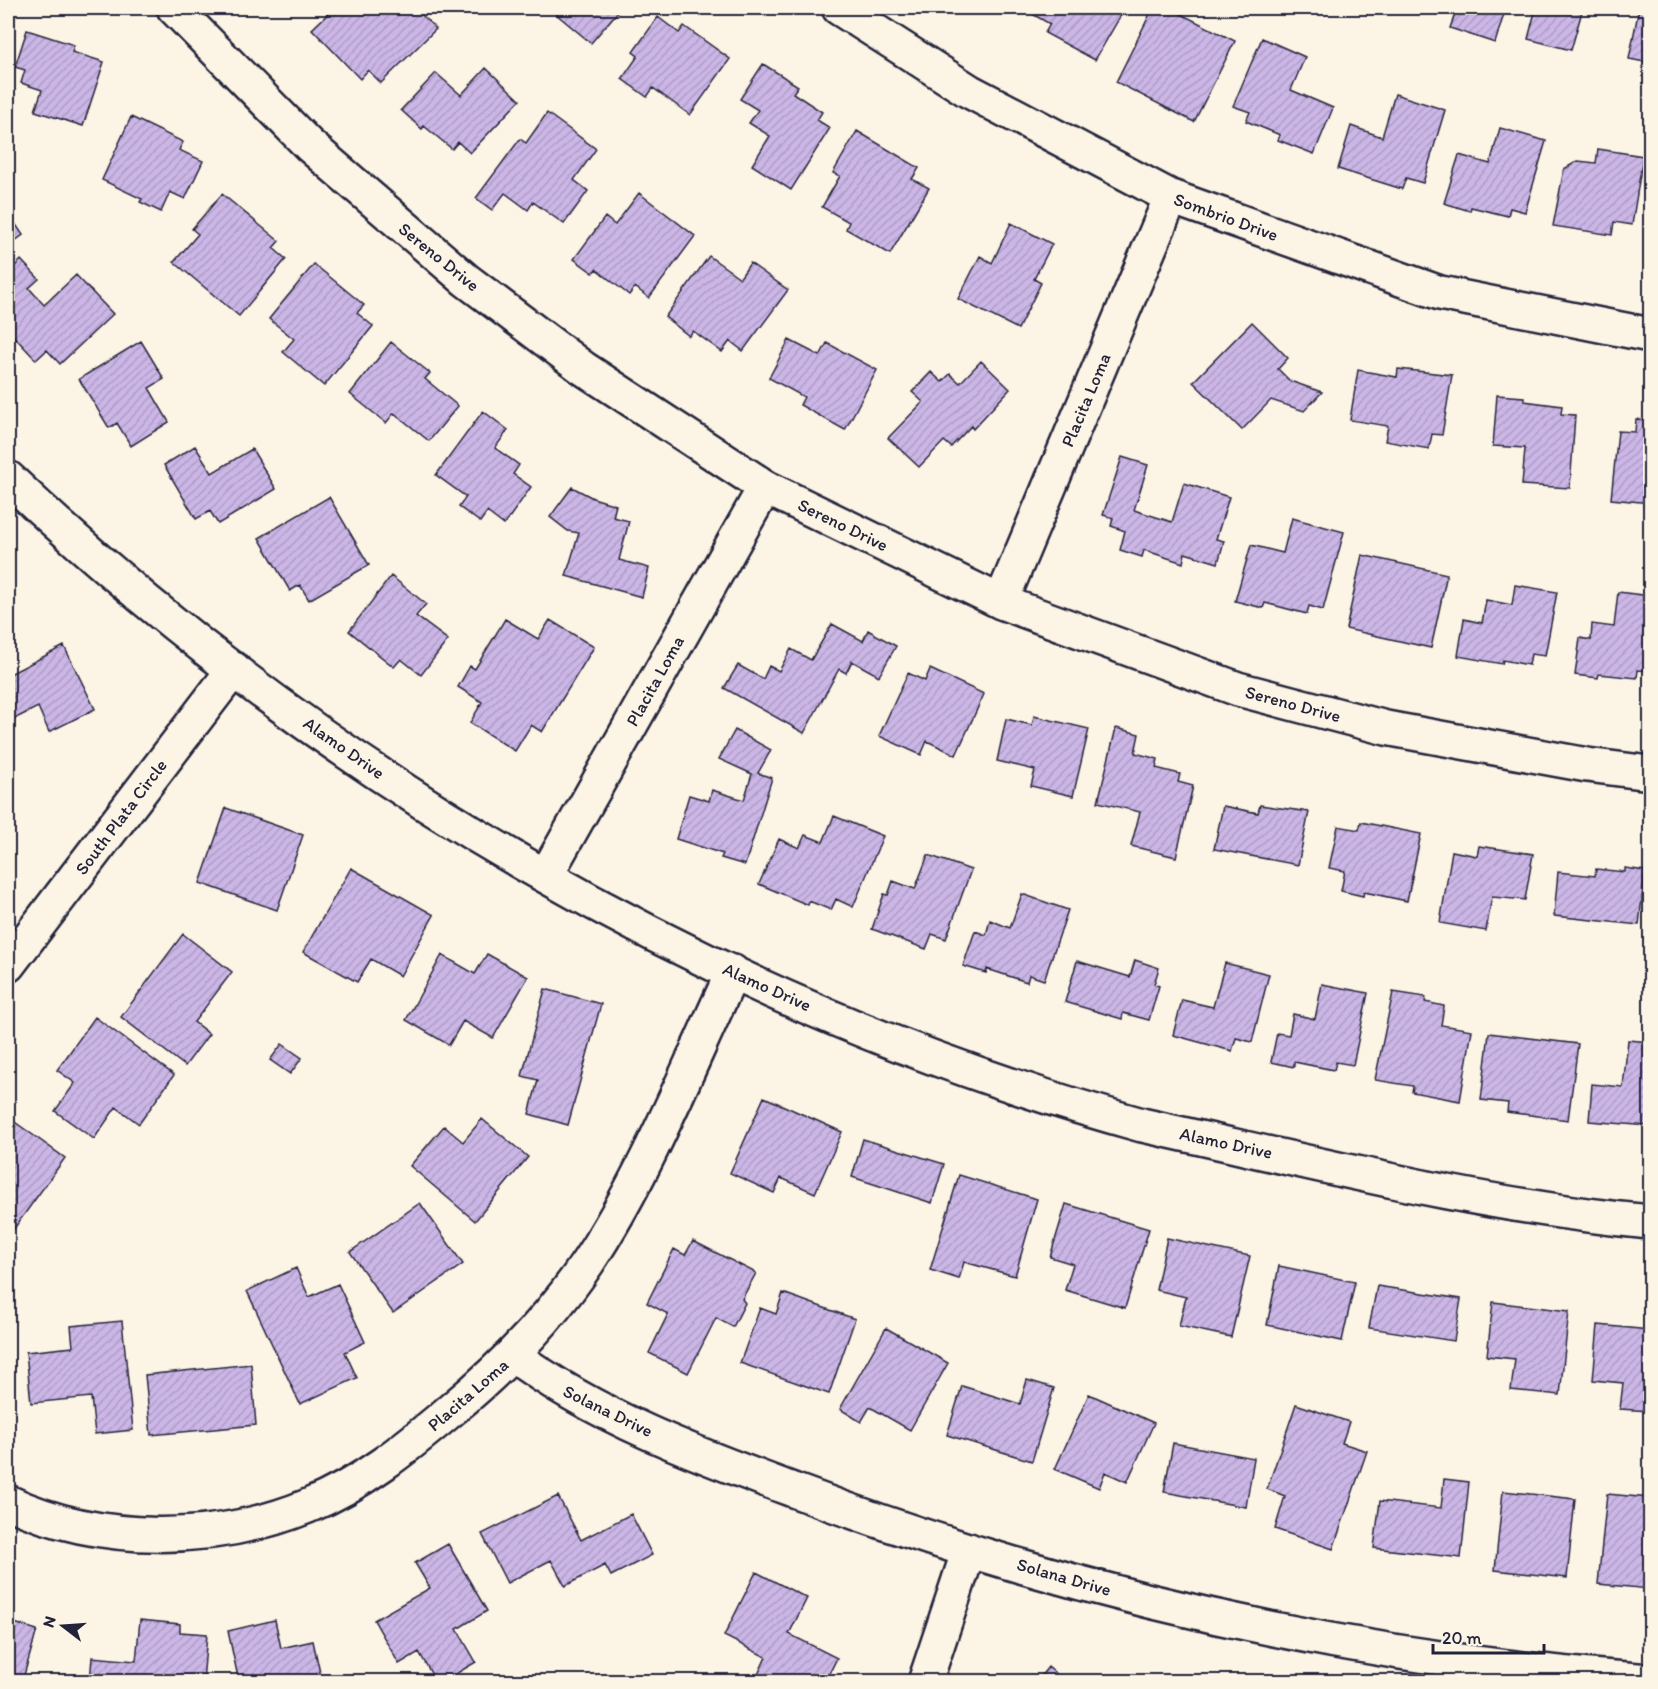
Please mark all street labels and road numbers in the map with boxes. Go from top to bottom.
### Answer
street label: Sombrio Drive [1171,188,1281,246]
street label: Sereno Drive [394,218,484,296]
street label: Placita Loma [1056,350,1116,450]
street label: Sereno Drive [794,494,892,556]
street label: Placita Loma [621,632,689,730]
street label: Sereno Drive [1243,681,1343,727]
street label: Alamo Drive [299,712,389,784]
street label: South Plata Circle [70,755,172,879]
street label: Alamo Drive [719,958,815,1016]
street label: Alamo Drive [1178,1122,1274,1164]
street label: Placita Loma [423,1354,513,1436]
street label: Solana Drive [560,1380,656,1442]
street label: Solana Drive [1014,1553,1114,1601]

